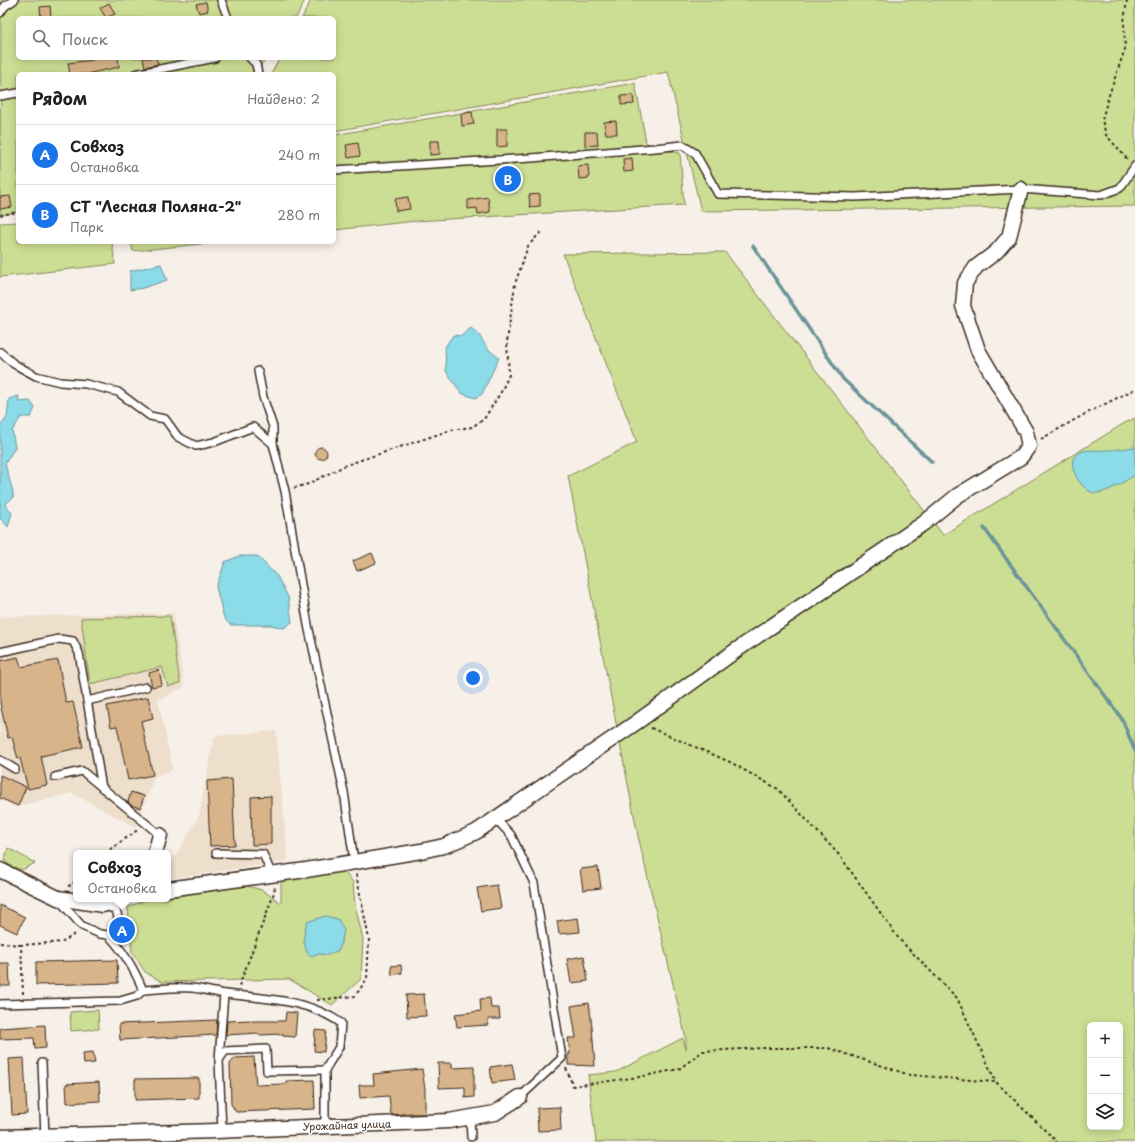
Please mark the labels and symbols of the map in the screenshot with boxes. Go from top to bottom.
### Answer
pin: B [495,164,521,194]
your location [463,668,483,688]
pin: A [109,915,135,945]
street label: Урожайная улица [303,1115,392,1134]

